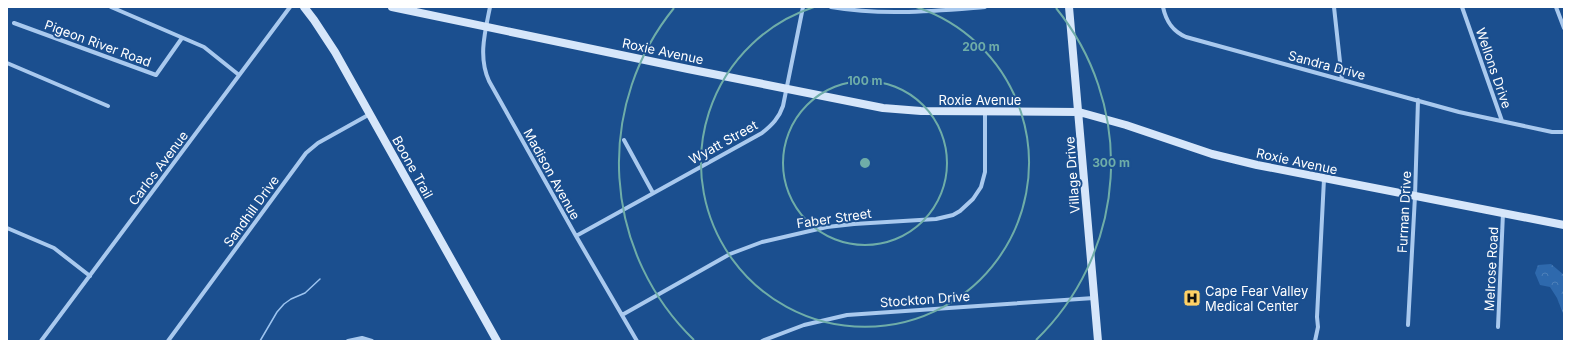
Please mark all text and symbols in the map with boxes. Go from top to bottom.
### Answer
street label: Pigeon River Road [43,16,153,70]
street label: Wellons Drive [1473,26,1515,110]
street label: Roxie Avenue [621,35,705,67]
text: 200 m [962,39,1000,54]
street label: Sandra Drive [1287,47,1367,83]
text: 100 m [847,73,883,88]
street label: Roxie Avenue [939,92,1021,108]
street label: Wyatt Street [686,117,760,167]
street label: Madison Avenue [520,126,584,222]
street label: Carlos Avenue [125,128,191,208]
street label: Boone Trail [389,133,437,201]
street label: Village Drive [1061,136,1083,214]
street label: Roxie Avenue [1255,145,1339,177]
text: 300 m [1092,155,1130,170]
centre of rings [858,156,872,170]
street label: Furman Drive [1394,170,1414,254]
street label: Sandhill Drive [220,172,282,250]
street label: Faber Street [796,205,872,231]
street label: Melrose Road [1481,226,1501,312]
place label: Cape Fear Valley Medical Center [1205,283,1308,314]
street label: Stockton Drive [879,288,971,310]
hospital icon: Cape Fear Valley Medical Center [1182,288,1202,308]

